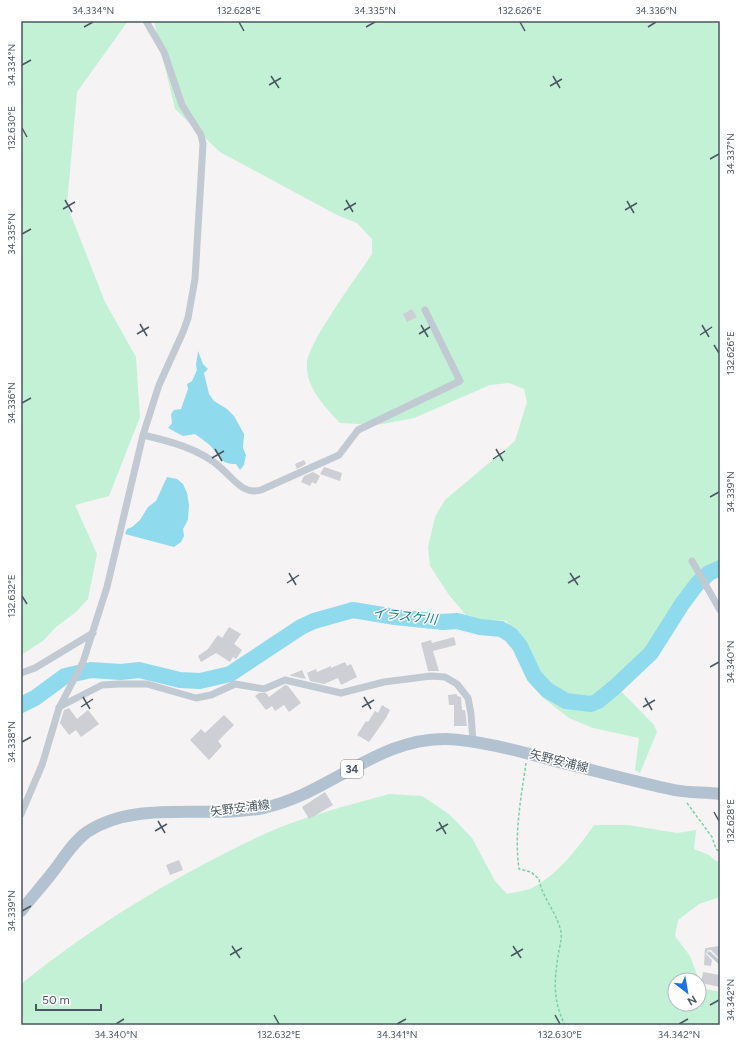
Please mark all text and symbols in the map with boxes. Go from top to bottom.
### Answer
text: 34.334°N [72,4,114,17]
text: 132.628°E [217,4,261,17]
text: 34.335°N [354,4,396,17]
text: 132.626°E [498,4,542,17]
text: 34.336°N [635,4,677,17]
text: 34.334°N [5,44,18,86]
text: 132.630°E [5,106,18,150]
text: 34.337°N [724,133,737,175]
text: 34.335°N [5,213,18,255]
text: 132.626°E [724,331,737,375]
text: 34.336°N [5,382,18,424]
text: 34.339°N [724,471,737,513]
text: 132.632°E [5,574,18,618]
water label: イラスケ川 [372,605,440,627]
text: 34.340°N [724,640,737,684]
text: 34.338°N [5,721,18,763]
street label: 矢野安浦線 [528,747,590,775]
road number: 34 [341,760,363,778]
street label: 矢野安浦線 [209,797,271,819]
text: 132.628°E [724,799,737,843]
text: 34.339°N [5,890,18,932]
north arrow [667,972,707,1012]
text: 34.342°N [724,979,737,1021]
scale bar [36,986,101,1012]
text: N [685,992,699,1008]
text: 50 m [42,993,70,1007]
text: 34.340°N [94,1028,138,1041]
text: 132.632°E [257,1028,301,1041]
text: 34.341°N [377,1028,417,1041]
text: 132.630°E [538,1028,582,1041]
text: 34.342°N [658,1028,700,1041]

